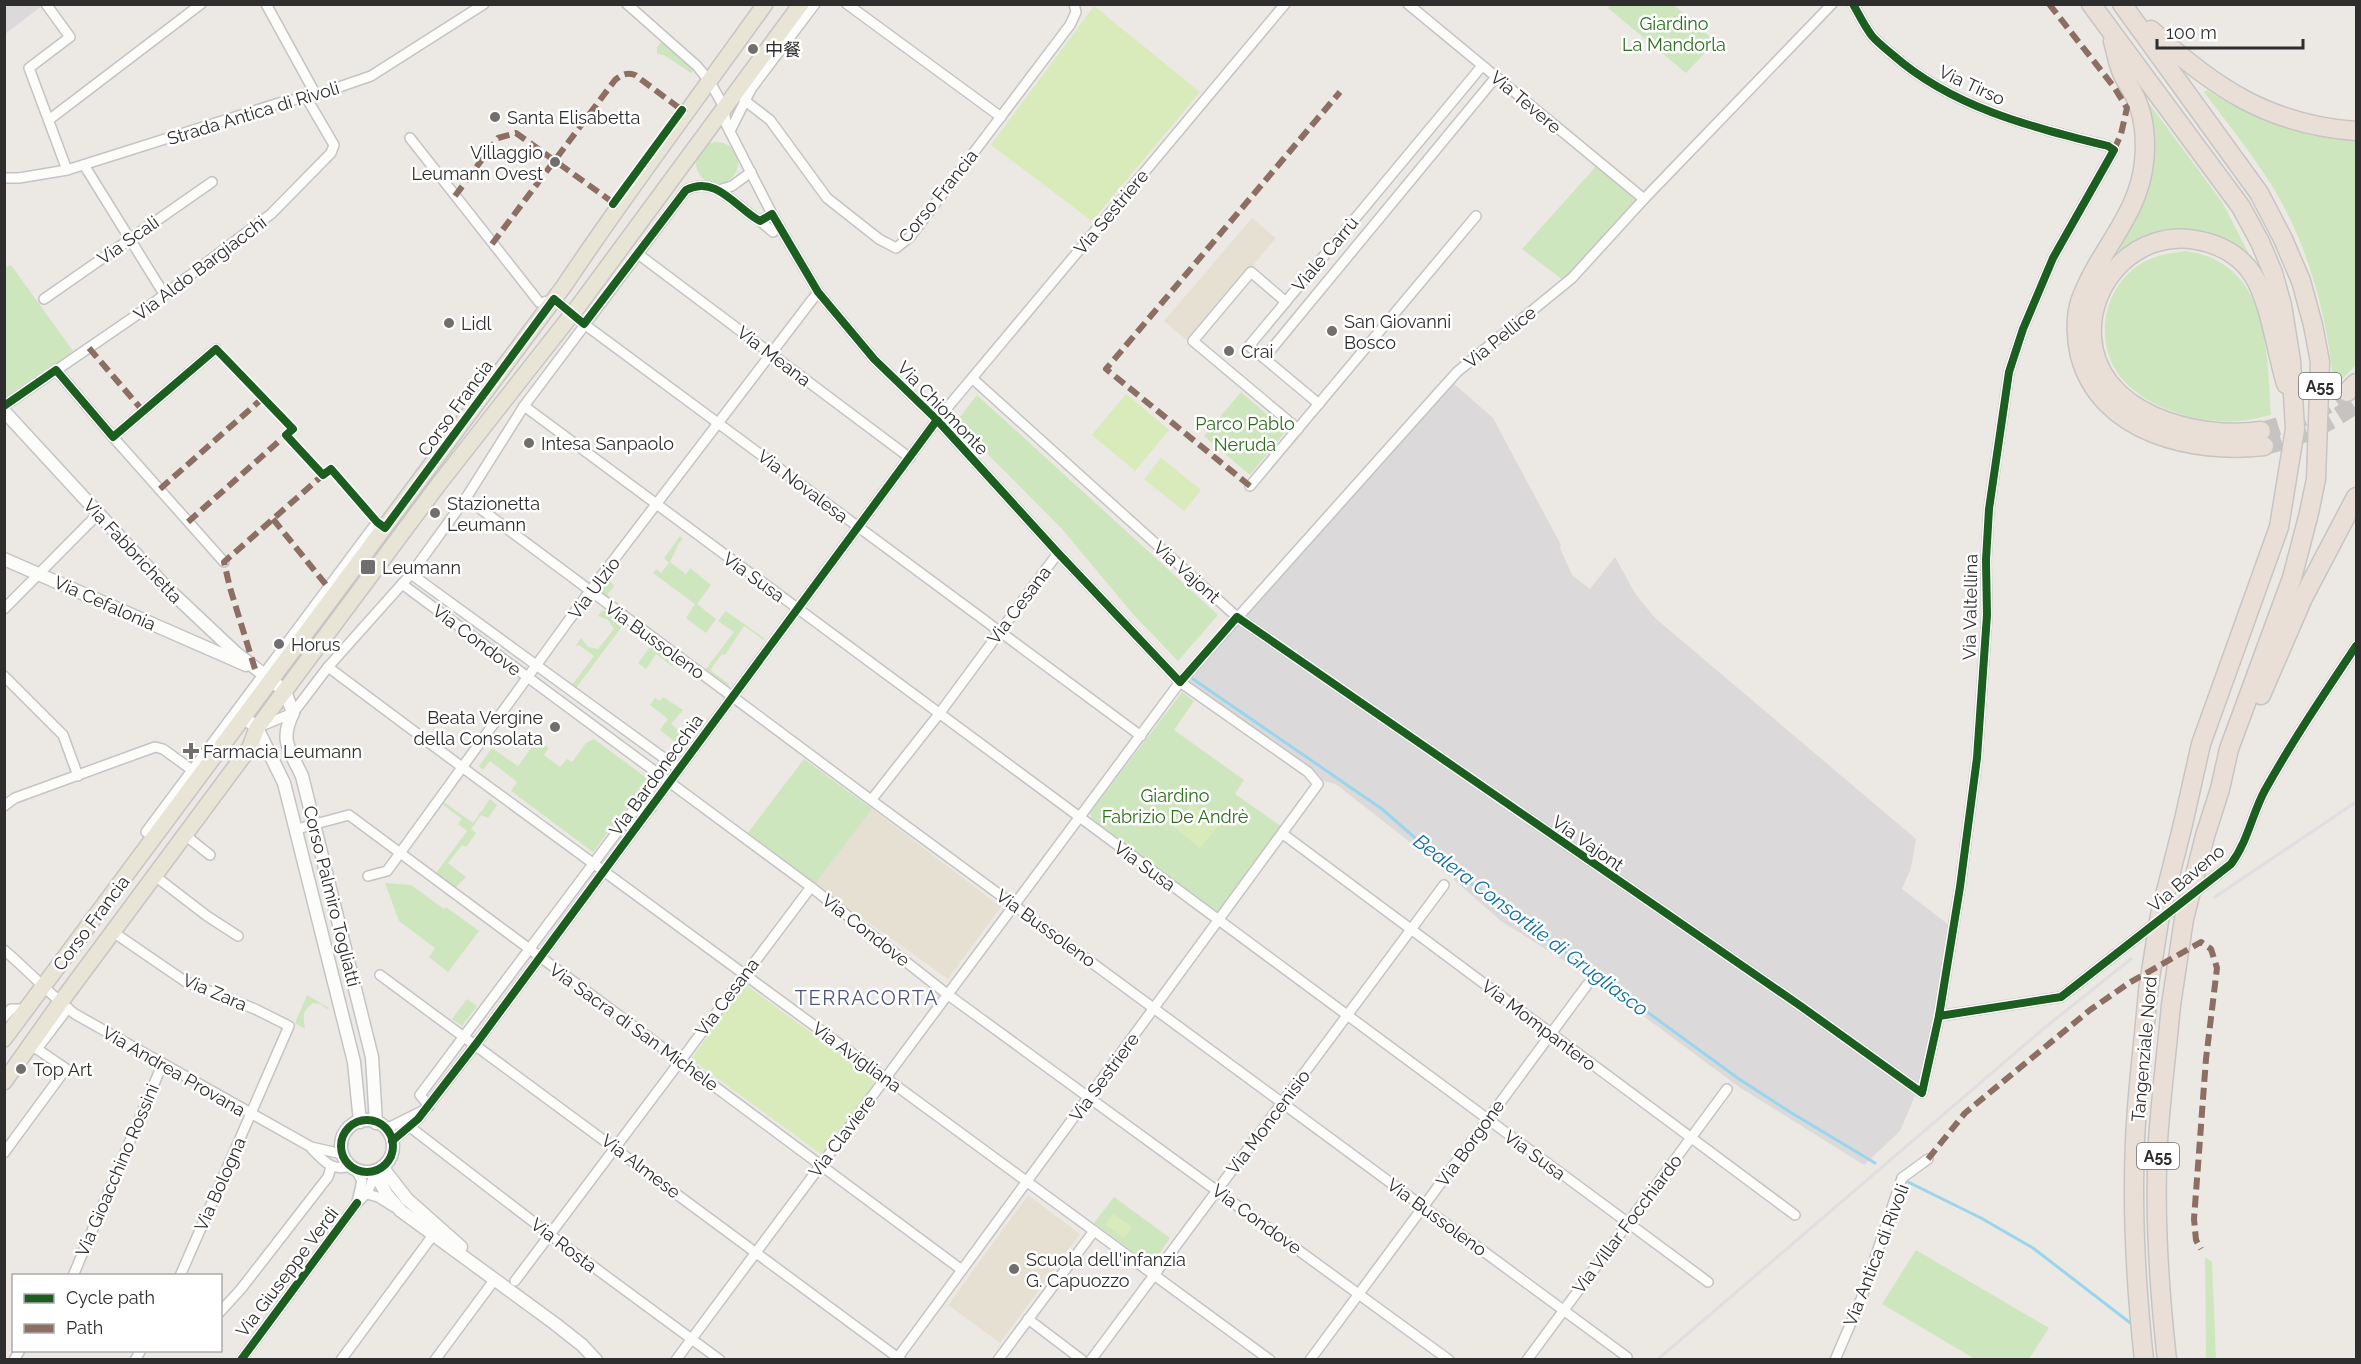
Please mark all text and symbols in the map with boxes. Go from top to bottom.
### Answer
scale bar [2157,12,2302,50]
park label: Giardino La Mandorla [1622,13,1726,55]
text: 100 m [2166,22,2217,43]
place label: 中餐 [765,39,801,60]
marker: 中餐 [746,42,760,56]
street label: Via Tirso [1936,61,2009,110]
street label: Via Tevere [1486,66,1566,138]
street label: Strada Antica di Rivoli [164,77,342,149]
place label: Santa Elisabetta [507,107,640,128]
marker: Santa Elisabetta [488,110,502,124]
place label: Villaggio Leumann Ovest [411,142,543,184]
street label: Corso Francia [894,145,982,247]
marker: Villaggio Leumann Ovest [548,155,562,169]
street label: Via Sestriere [1069,165,1153,259]
street label: Via Scali [93,211,163,269]
street label: Via Aldo Bargiacchi [130,211,270,325]
street label: Viale Carrù [1288,212,1362,296]
street label: Via Pellice [1460,301,1540,372]
place label: San Giovanni Bosco [1344,311,1451,353]
place label: Lidl [461,313,492,334]
marker: Lidl [442,316,456,330]
street label: Via Meana [733,321,815,391]
marker: San Giovanni Bosco [1325,324,1339,338]
place label: Crai [1241,341,1273,362]
marker: Crai [1222,344,1236,358]
street label: Corso Francia [413,356,497,460]
street label: Via Chiomonte [893,357,993,460]
road number: A55 [2299,373,2341,399]
park label: Parco Pablo Neruda [1195,413,1295,455]
place label: Intesa Sanpaolo [541,433,674,454]
marker: Intesa Sanpaolo [522,436,536,450]
street label: Via Novalesa [754,445,852,527]
place label: Stazionetta Leumann [447,493,540,535]
street label: Via Fabbrichetta [79,494,187,608]
marker: Stazionetta Leumann [428,506,442,520]
street label: Via Vajont [1149,537,1225,607]
street label: Via Susa [719,548,789,606]
street label: Via Ulzio [564,553,624,623]
street label: Via Valtellina [1959,554,1981,660]
place label: Leumann [382,557,461,578]
marker: Leumann [359,558,377,576]
street label: Via Cesana [983,562,1055,648]
street label: Via Cefalonia [51,571,159,635]
street label: Via Bussoleno [601,597,709,683]
street label: Via Condove [429,600,526,680]
place label: Horus [291,634,341,655]
marker: Horus [272,637,286,651]
place label: Beata Vergine della Consolata [414,707,543,749]
street label: Via Bardonecchia [605,710,707,840]
marker: Beata Vergine della Consolata [548,720,562,734]
place label: Farmacia Leumann [203,741,362,762]
marker: Farmacia Leumann [184,744,198,758]
park label: Giardino Fabrizio De Andrè [1102,785,1249,827]
street label: Corso Palmiro Togliatti [299,803,365,989]
street label: Via Vajont [1548,811,1628,875]
water label: Bealera Consortile di Grugliasco [1409,829,1653,1021]
street label: Via Susa [1110,837,1180,895]
street label: Via Baveno [2144,840,2229,916]
street label: Corso Francia [48,871,134,975]
street label: Via Bussoleno [992,885,1100,971]
street label: Via Condove [818,889,914,971]
street label: Via Cesana [691,954,763,1040]
street label: Via Sacra di San Michele [546,959,723,1096]
street label: Via Zara [180,969,250,1015]
street label: Via Mompantero [1478,975,1601,1075]
street label: Tangenziale Nord [2127,975,2161,1123]
district label: TERRACORTA [795,986,939,1010]
street label: Via Avigliana [808,1018,906,1096]
street label: Via Andrea Provana [99,1021,249,1121]
street label: Via Sestriere [1065,1028,1143,1125]
place label: Top Art [33,1059,92,1080]
marker: Top Art [14,1062,28,1076]
street label: Via Moncenisio [1222,1065,1314,1178]
street label: Via Gioacchino Rossini [71,1080,163,1260]
street label: Via Claviere [804,1090,880,1181]
street label: Via Borgone [1431,1095,1509,1191]
street label: Via Susa [1500,1126,1570,1184]
street label: Via Almese [597,1130,685,1203]
street label: Via Bologna [190,1134,250,1234]
road number: A55 [2137,1143,2179,1169]
street label: Via Villar Focchiardo [1568,1150,1686,1298]
street label: Via Bussoleno [1383,1174,1491,1260]
street label: Via Condove [1208,1179,1306,1259]
street label: Via Antica di Rivoli [1839,1181,1913,1329]
street label: Via Giuseppe Verdi [231,1203,343,1341]
street label: Via Rosta [527,1213,601,1277]
place label: Scuola dell'infanzia G. Capuozzo [1026,1249,1186,1291]
marker: Scuola dell'infanzia G. Capuozzo [1007,1262,1021,1276]
legend [12,1274,222,1352]
text: Cycle path [66,1287,155,1308]
text: Path [66,1317,103,1338]

